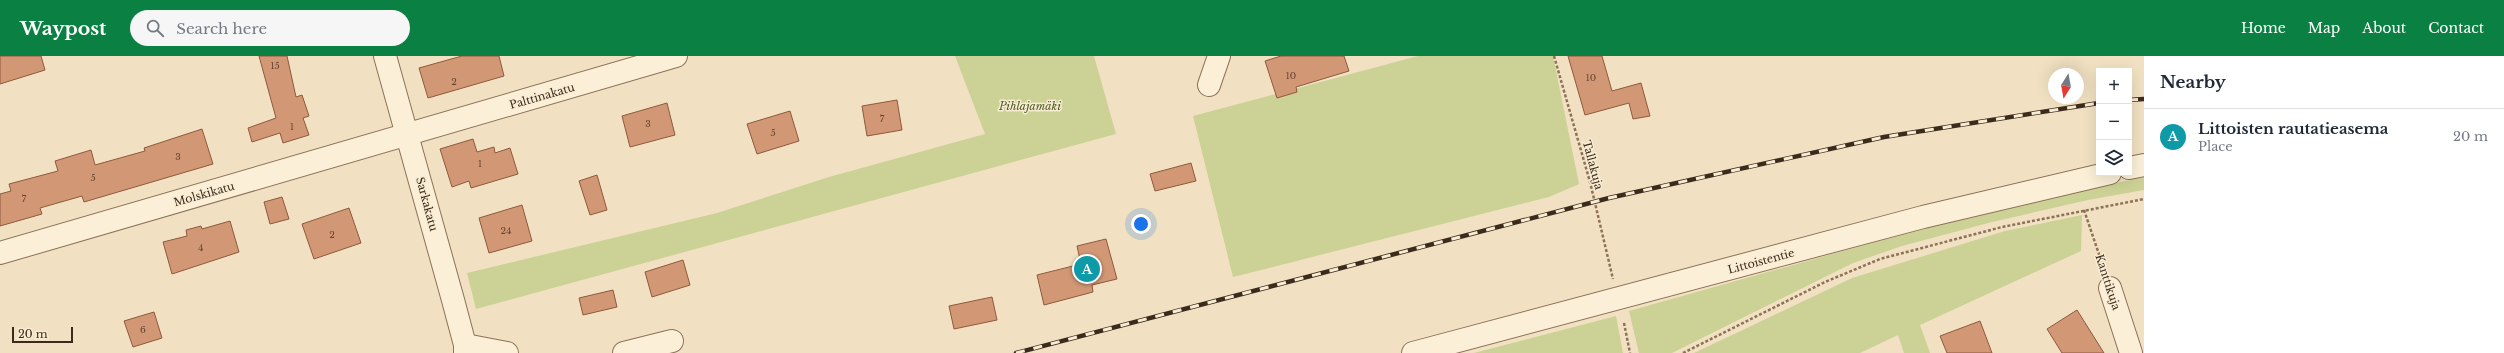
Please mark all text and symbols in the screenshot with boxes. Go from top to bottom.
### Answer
search box [130,10,410,46]
text: Waypost [20,17,106,40]
icon: search [144,17,166,39]
text: Search here [176,19,267,38]
text: Home [2241,19,2286,37]
text: Map [2308,19,2340,37]
text: About [2362,19,2406,37]
text: Contact [2428,19,2484,37]
house number: 15 [270,60,280,71]
north arrow [2048,68,2084,104]
map controls [2096,68,2132,176]
button: + [2096,68,2132,104]
house number: 10 [1286,70,1296,81]
house number: 10 [1586,72,1596,83]
text: Nearby [2160,72,2226,93]
house number: 2 [451,76,457,87]
street label: Palttinakatu [508,80,577,112]
park label: Pihlajamäki [998,99,1061,113]
button: − [2096,104,2132,140]
house number: 7 [880,113,885,124]
house number: 3 [645,118,651,129]
text: Littoisten rautatieasema [2198,119,2388,138]
house number: 1 [290,121,294,132]
house number: 5 [770,127,776,138]
text: A [2168,128,2178,145]
text: 20 m [2453,128,2488,145]
text: Place [2198,138,2233,155]
street label: Tallakuja [1580,139,1607,192]
button: layers [2096,140,2132,176]
house number: 3 [175,151,181,162]
house number: 1 [478,158,482,169]
house number: 5 [90,172,96,183]
street label: Sarkakatu [413,175,441,233]
street label: Molskikatu [172,179,237,209]
house number: 7 [22,193,27,204]
your location [1131,214,1151,234]
house number: 24 [501,225,511,236]
house number: 2 [329,229,335,240]
house number: 4 [198,242,204,253]
street label: Littoistentie [1726,245,1796,277]
street label: Kanttikuja [2092,252,2124,313]
pin: A [1074,254,1100,284]
house number: 6 [140,324,146,335]
scale bar [12,325,73,344]
text: 20 m [18,327,48,341]

